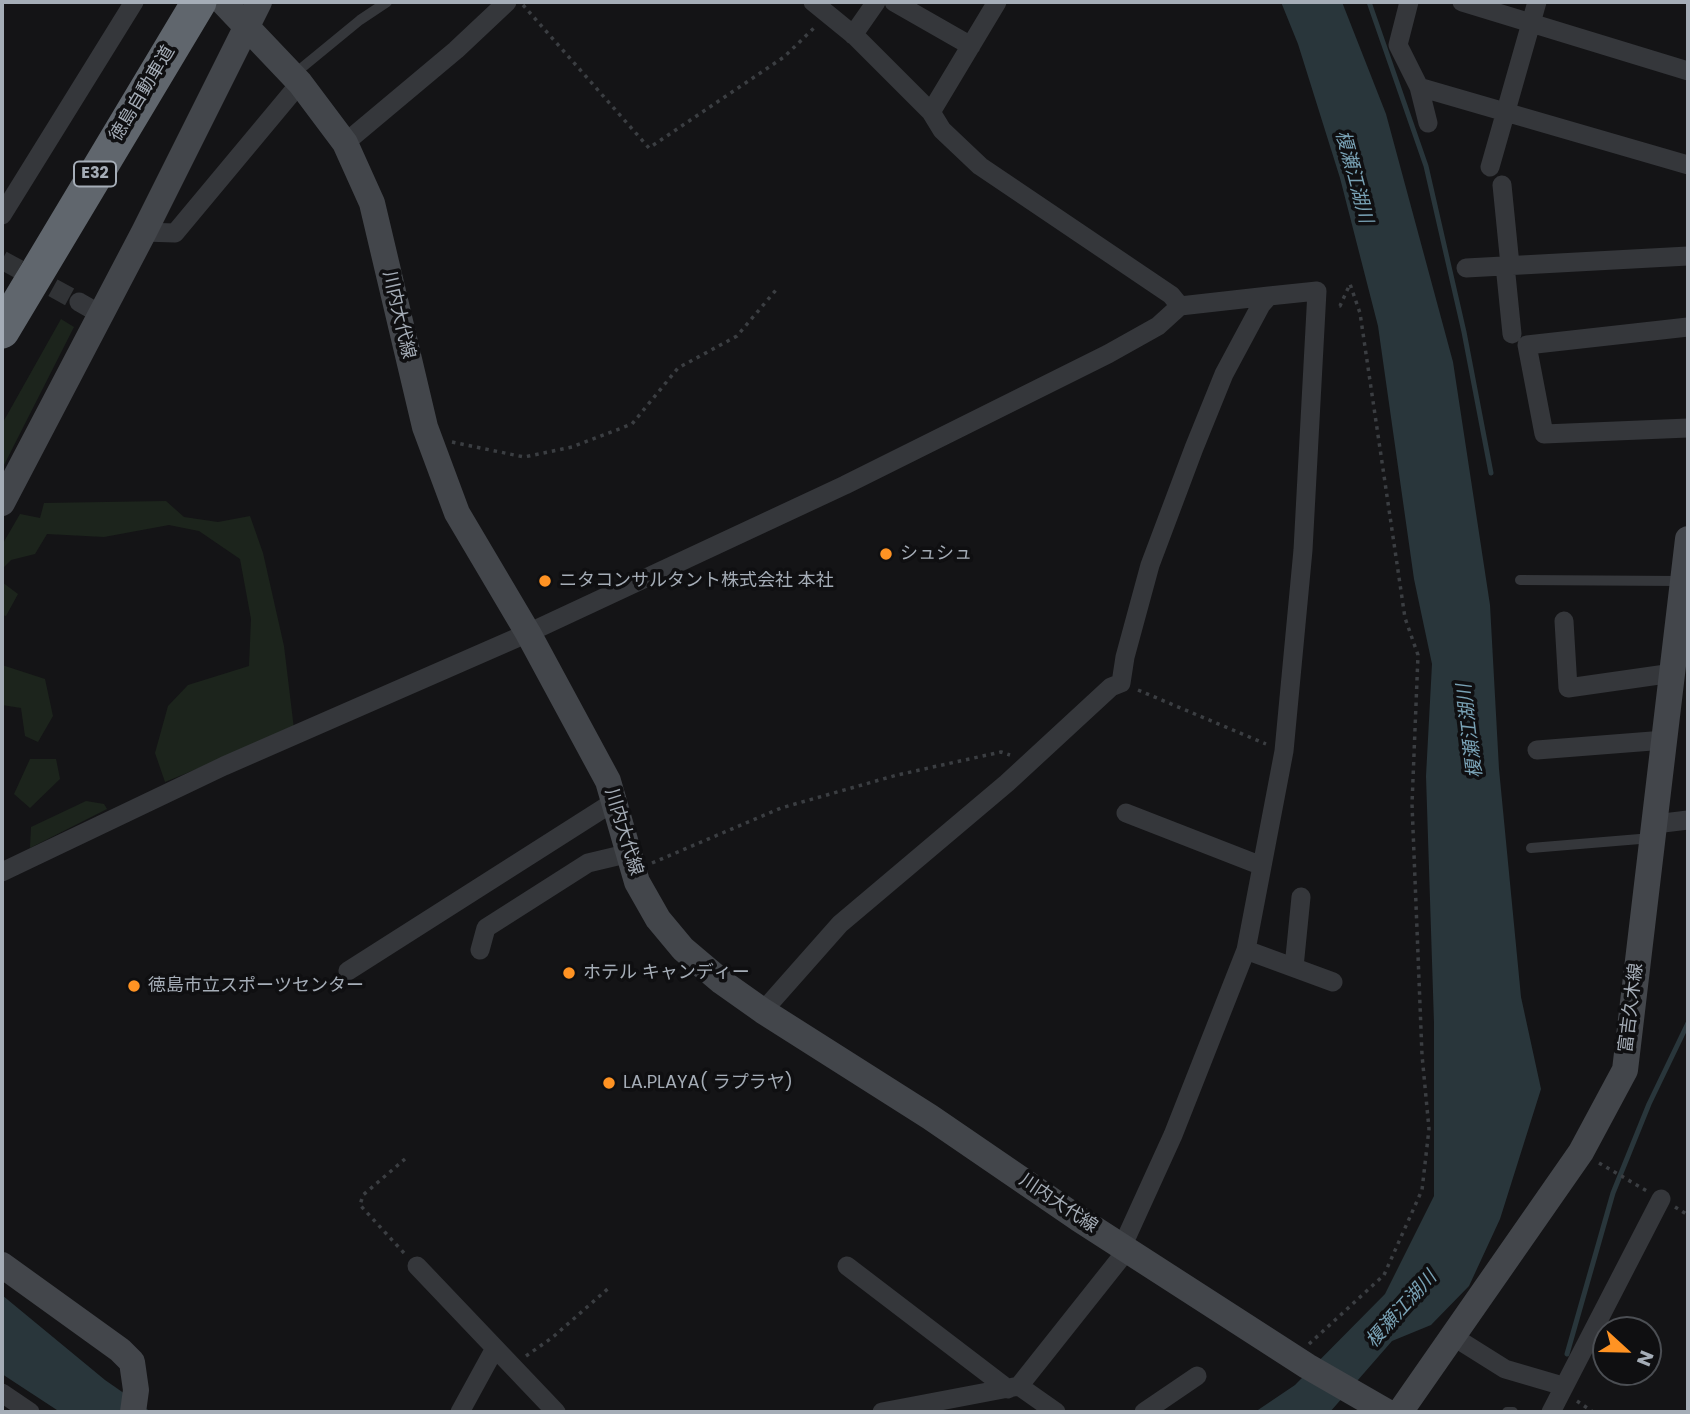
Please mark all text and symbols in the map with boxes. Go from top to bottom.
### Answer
street label: 徳島自動車道 [106,42,180,146]
water label: 榎瀬江湖川 [1330,128,1376,226]
road number: E32 [74,162,116,186]
street label: 川内大代線 [377,269,419,361]
place label: シュシュ [900,543,972,565]
marker: シュシュ [878,546,894,562]
place label: ニタコンサルタント株式会社 本社 [559,570,834,592]
marker: ニタコンサルタント株式会社 本社 [537,573,553,589]
water label: 榎瀬江湖川 [1454,682,1488,780]
street label: 川内大代線 [600,786,646,878]
place label: ホテル キャンディー [583,962,750,984]
street label: 富吉久木線 [1616,962,1648,1054]
marker: ホテル キャンディー [561,965,577,981]
place label: 徳島市立スポーツセンター [148,975,364,997]
marker: 徳島市立スポーツセンター [126,978,142,994]
place label: LA.PLAYA( ラプラヤ) [623,1072,793,1094]
marker: LA.PLAYA( ラプラヤ) [601,1075,617,1091]
street label: 川内大代線 [1015,1170,1101,1238]
water label: 榎瀬江湖川 [1362,1267,1442,1353]
north arrow [1592,1316,1662,1386]
text: N [1630,1347,1660,1370]

